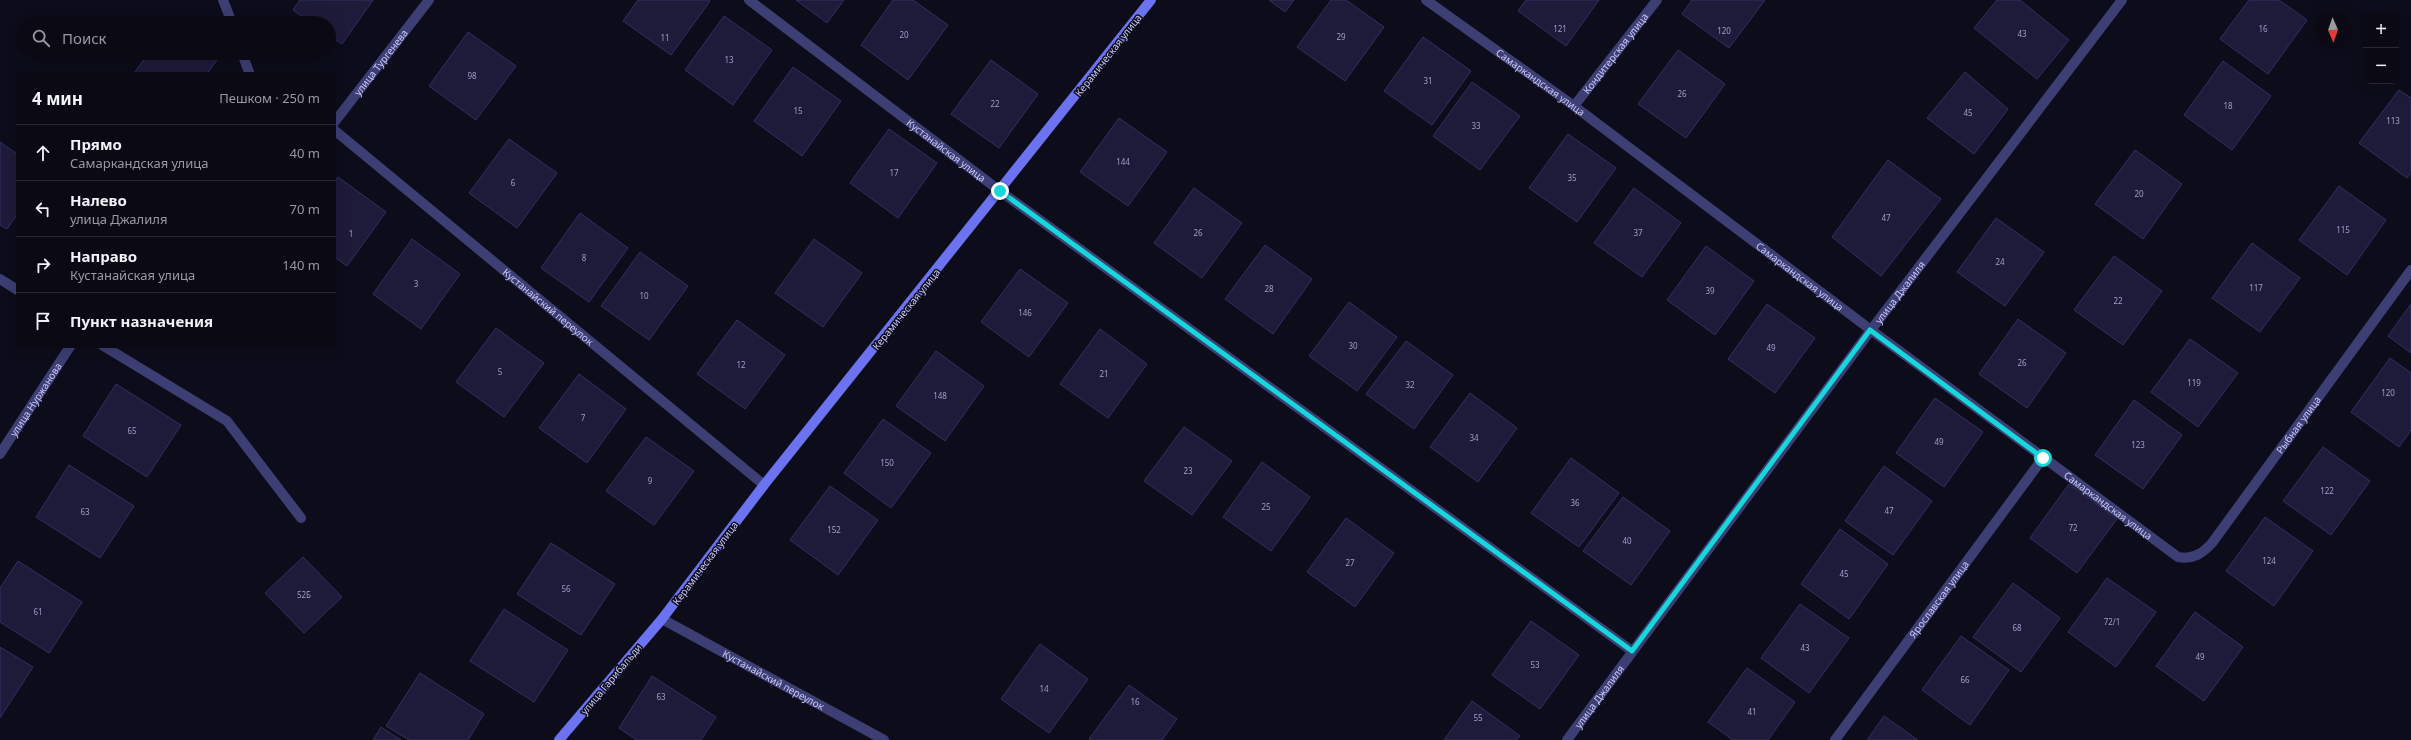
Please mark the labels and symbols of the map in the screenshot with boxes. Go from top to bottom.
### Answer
street label: Кондитерская улица [1579,10,1651,97]
street label: Керамическая улица [1071,11,1145,99]
north arrow [2315,12,2351,48]
house number: 121 [1553,23,1567,34]
house number: 16 [2258,23,2268,34]
house number: 120 [1717,25,1731,36]
street label: улица Тургенева [351,26,411,98]
house number: 43 [2017,28,2027,39]
house number: 20 [899,29,909,40]
house number: 29 [1336,31,1346,42]
house number: 11 [660,32,670,43]
street label: Самаркандская улица [1493,45,1588,119]
house number: 13 [724,54,734,65]
house number: 98 [467,70,477,81]
house number: 31 [1423,75,1433,86]
house number: 26 [1677,88,1687,99]
house number: 22 [990,98,1000,109]
house number: 18 [2223,100,2233,111]
house number: 15 [793,105,803,116]
house number: 45 [1963,107,1973,118]
street label: Кустанайская улица [904,115,989,185]
house number: 113 [2386,115,2400,126]
house number: 33 [1471,120,1481,131]
house number: 144 [1116,156,1130,167]
house number: 17 [889,167,899,178]
house number: 35 [1567,172,1577,183]
house number: 6 [511,177,516,188]
route end [991,182,1009,200]
house number: 20 [2134,188,2144,199]
house number: 47 [1881,212,1891,223]
house number: 115 [2336,224,2350,235]
house number: 26 [1193,227,1203,238]
house number: 37 [1633,227,1643,238]
house number: 1 [349,228,353,239]
street label: Самаркандская улица [1753,239,1847,314]
house number: 8 [582,252,587,263]
house number: 24 [1995,256,2005,267]
street label: улица Джалиля [1872,258,1928,326]
street label: Кустанайский переулок [500,265,597,349]
street label: Керамическая улица [869,265,943,353]
house number: 3 [414,278,419,289]
house number: 117 [2249,282,2263,293]
house number: 28 [1264,283,1274,294]
house number: 39 [1705,285,1715,296]
house number: 10 [639,290,649,301]
house number: 22 [2113,295,2123,306]
house number: 146 [1018,307,1032,318]
house number: 30 [1348,340,1358,351]
house number: 49 [1766,342,1776,353]
house number: 26 [2017,357,2027,368]
house number: 12 [736,359,746,370]
street label: улица Нуржанова [6,360,65,439]
house number: 5 [498,366,503,377]
house number: 21 [1099,368,1109,379]
house number: 119 [2187,377,2201,388]
house number: 32 [1405,379,1415,390]
house number: 120 [2381,387,2395,398]
house number: 148 [933,390,947,401]
street label: Рыбная улица [2273,393,2324,456]
house number: 7 [581,412,586,423]
house number: 65 [127,425,137,436]
house number: 34 [1469,432,1479,443]
house number: 49 [1934,436,1944,447]
house number: 123 [2131,439,2145,450]
route start [2034,449,2052,467]
house number: 150 [880,457,894,468]
house number: 23 [1183,465,1193,476]
street label: Самаркандская улица [2061,468,2155,543]
house number: 9 [648,475,653,486]
house number: 122 [2320,485,2334,496]
house number: 36 [1570,497,1580,508]
house number: 25 [1261,501,1271,512]
house number: 47 [1884,505,1894,516]
house number: 63 [80,506,90,517]
street label: Керамическая улица [669,519,741,607]
house number: 72 [2068,522,2078,533]
house number: 152 [827,524,841,535]
house number: 40 [1622,535,1632,546]
house number: 124 [2262,555,2276,566]
house number: 27 [1345,557,1355,568]
street label: Ярославская улица [1906,558,1972,641]
house number: 45 [1839,568,1849,579]
house number: 56 [561,583,571,594]
house number: 52Б [297,589,311,600]
house number: 61 [33,606,43,617]
house number: 72/1 [2104,616,2120,627]
house number: 68 [2012,622,2022,633]
street label: улица Гарибальди [577,641,645,717]
house number: 43 [1800,642,1810,653]
street label: Кустанайский переулок [720,646,827,714]
house number: 49 [2195,651,2205,662]
house number: 53 [1530,659,1540,670]
street label: улица Джалиля [1571,662,1627,731]
house number: 66 [1960,674,1970,685]
house number: 14 [1039,683,1049,694]
house number: 63 [656,691,666,702]
house number: 16 [1130,696,1140,707]
house number: 41 [1747,706,1757,717]
house number: 55 [1473,712,1483,723]

